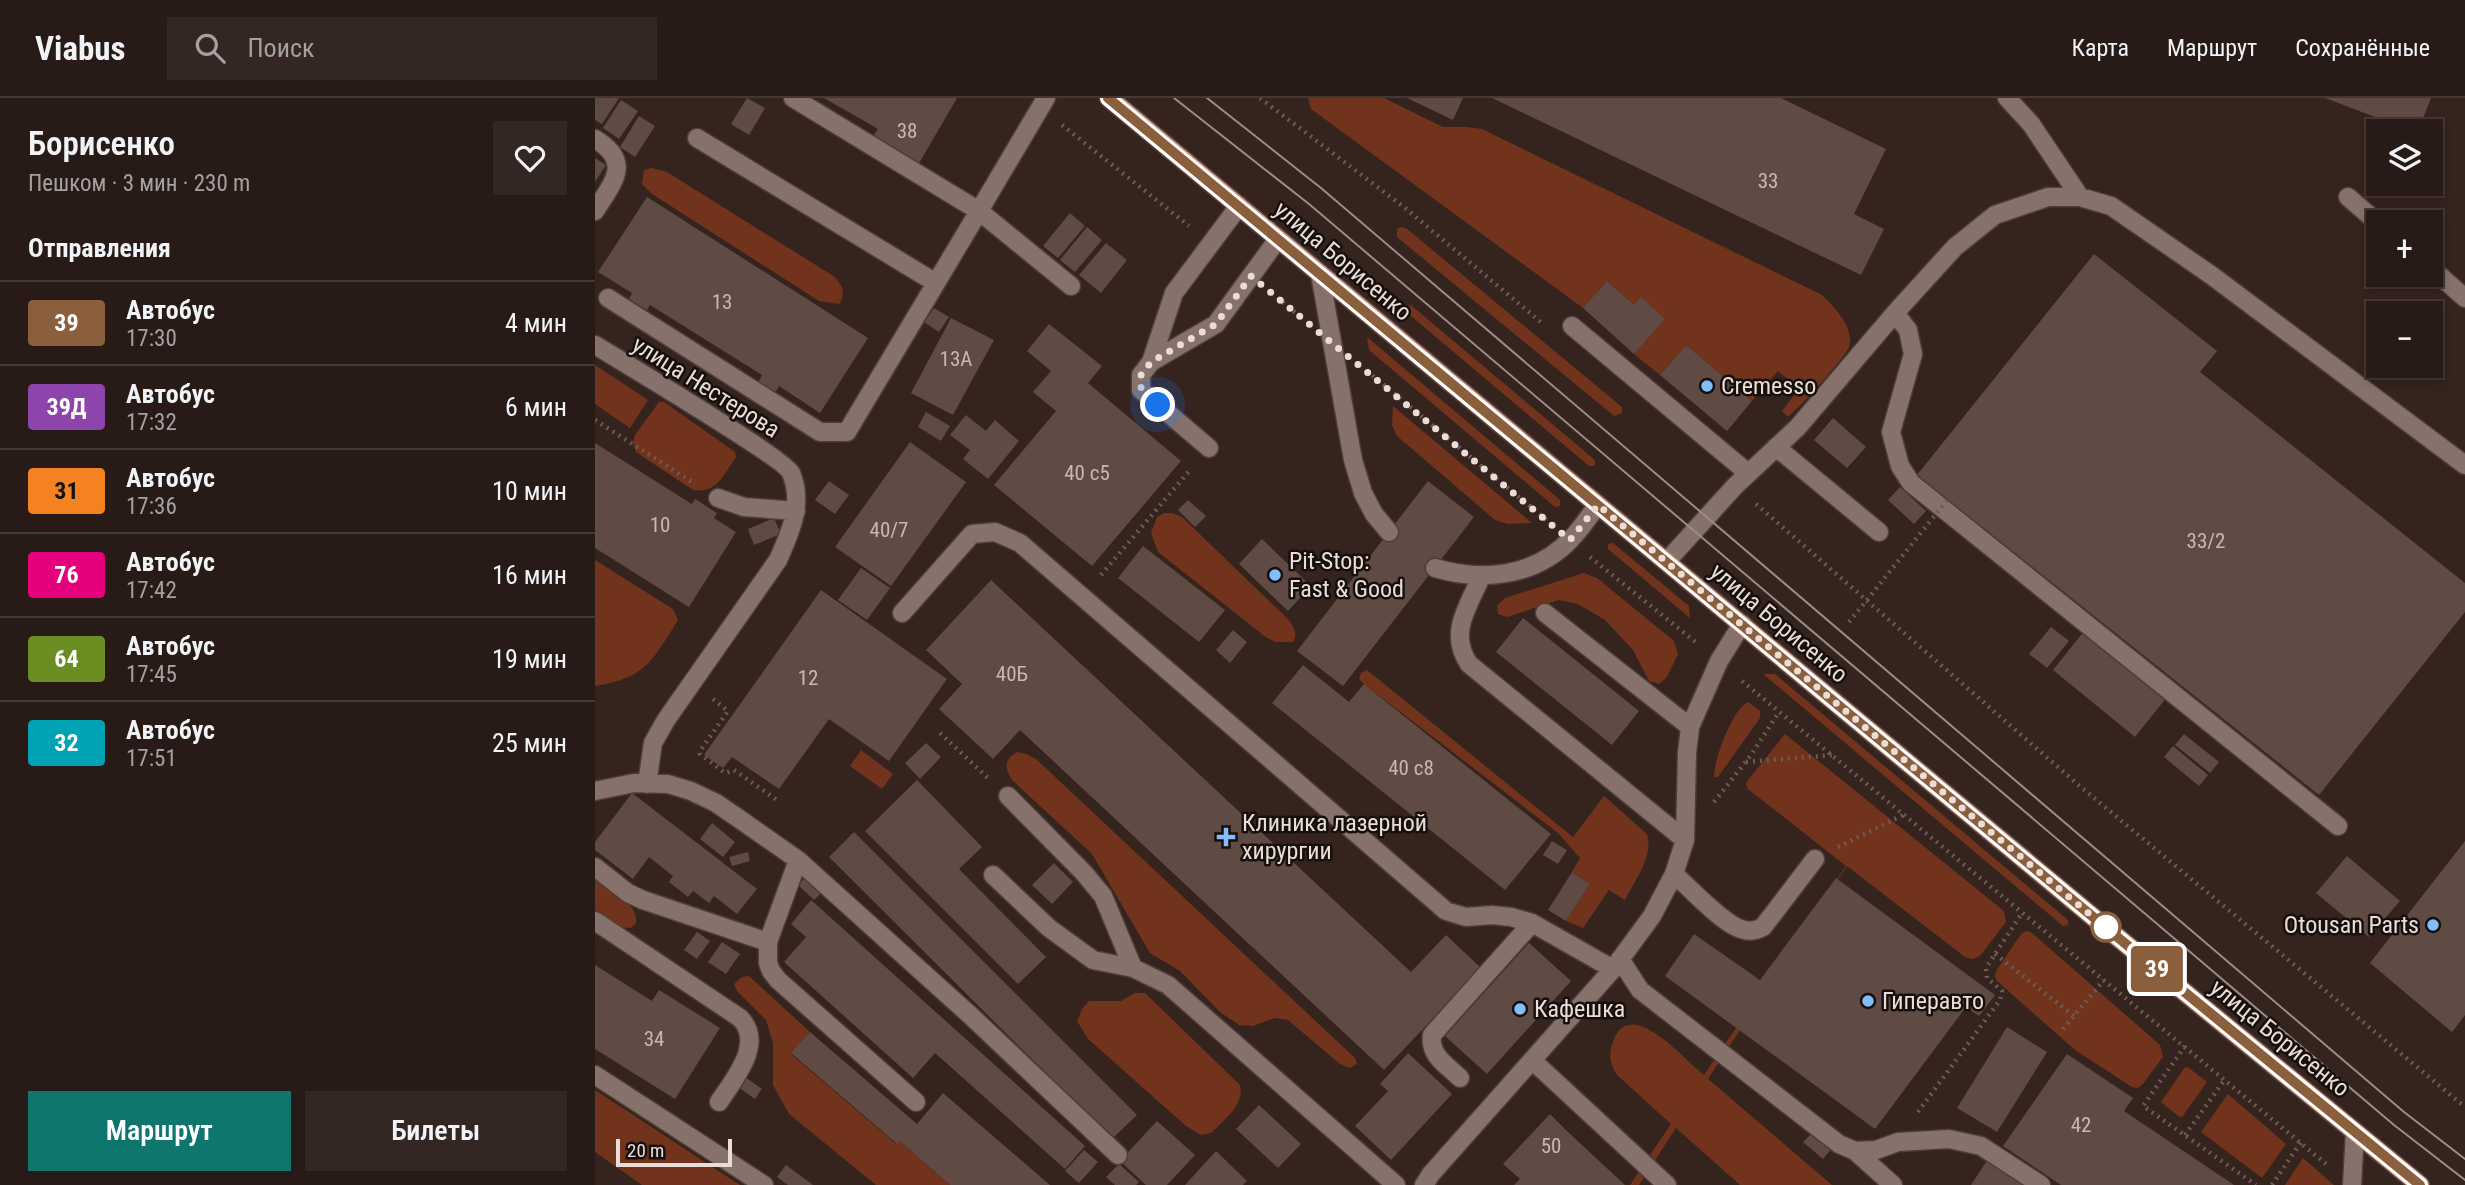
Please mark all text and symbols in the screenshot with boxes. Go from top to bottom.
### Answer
search box [167,17,657,80]
text: Viabus [35,29,125,68]
icon: search [191,29,229,67]
text: Поиск [247,33,314,63]
text: Карта [2072,34,2129,62]
text: Маршрут [2167,34,2257,62]
text: Сохранённые [2295,34,2430,62]
house number: 38 [897,119,917,143]
map controls [2366,119,2443,378]
button: layers [2366,119,2443,196]
button: heart [493,121,567,195]
text: Борисенко [28,124,175,163]
house number: 33 [1758,169,1778,193]
text: Пешком · 3 мин · 230 m [28,170,250,197]
street label: улица Борисенко [1269,195,1417,327]
button: + [2366,210,2443,287]
text: Отправления [28,233,171,263]
house number: 13 [712,290,732,314]
text: Автобус [126,295,215,325]
button: − [2366,301,2443,378]
text: 4 мин [505,308,567,338]
text: 39 [54,309,79,337]
text: 17:30 [126,325,177,352]
street label: улица Нестерова [627,330,785,444]
house number: 13А [940,347,972,371]
place label: Cremesso [1721,372,1816,400]
marker: Cremesso [1699,378,1715,394]
text: Автобус [126,379,215,409]
your location [1140,387,1175,422]
text: 6 мин [505,392,567,422]
text: 39Д [47,393,87,421]
text: 17:32 [126,409,177,436]
house number: 40 с5 [1064,461,1110,485]
text: Автобус [126,463,215,493]
text: 10 мин [492,476,567,506]
text: 31 [54,477,79,505]
text: 17:36 [126,493,177,520]
house number: 10 [650,513,670,537]
house number: 40/7 [870,518,908,542]
house number: 33/2 [2187,529,2225,553]
text: Автобус [126,547,215,577]
place label: Pit-Stop: Fast & Good [1289,547,1404,603]
street label: улица Борисенко [1705,557,1853,689]
text: 16 мин [492,560,567,590]
text: 76 [54,561,79,589]
marker: Pit-Stop: Fast & Good [1267,567,1283,583]
text: 17:42 [126,577,177,604]
text: Автобус [126,631,215,661]
text: 19 мин [492,644,567,674]
text: 64 [54,645,79,673]
text: 17:45 [126,661,177,688]
house number: 40Б [996,662,1028,686]
house number: 12 [798,666,818,690]
text: Автобус [126,715,215,745]
text: 25 мин [492,728,567,758]
text: 32 [54,729,79,757]
text: 17:51 [126,745,177,772]
house number: 40 с8 [1388,756,1434,780]
place label: Клиника лазерной хирургии [1242,809,1427,865]
marker: Клиника лазерной хирургии [1216,827,1236,847]
place label: Otousan Parts [2284,911,2419,939]
unlabelled marker [2091,912,2121,942]
marker: Otousan Parts [2425,917,2441,933]
line badge: 39 [2125,946,2189,992]
text: 39 [2145,955,2169,983]
street label: улица Борисенко [2205,973,2355,1103]
place label: Гиперавто [1882,987,1984,1015]
marker: Гиперавто [1860,993,1876,1009]
place label: Кафешка [1534,995,1625,1023]
marker: Кафешка [1512,1001,1528,1017]
house number: 34 [644,1027,664,1051]
button: Маршрут [28,1091,291,1171]
button: Билеты [305,1091,567,1171]
house number: 42 [2071,1113,2091,1137]
house number: 50 [1541,1134,1561,1158]
scale bar [616,1136,731,1168]
text: 20 m [627,1139,664,1162]

